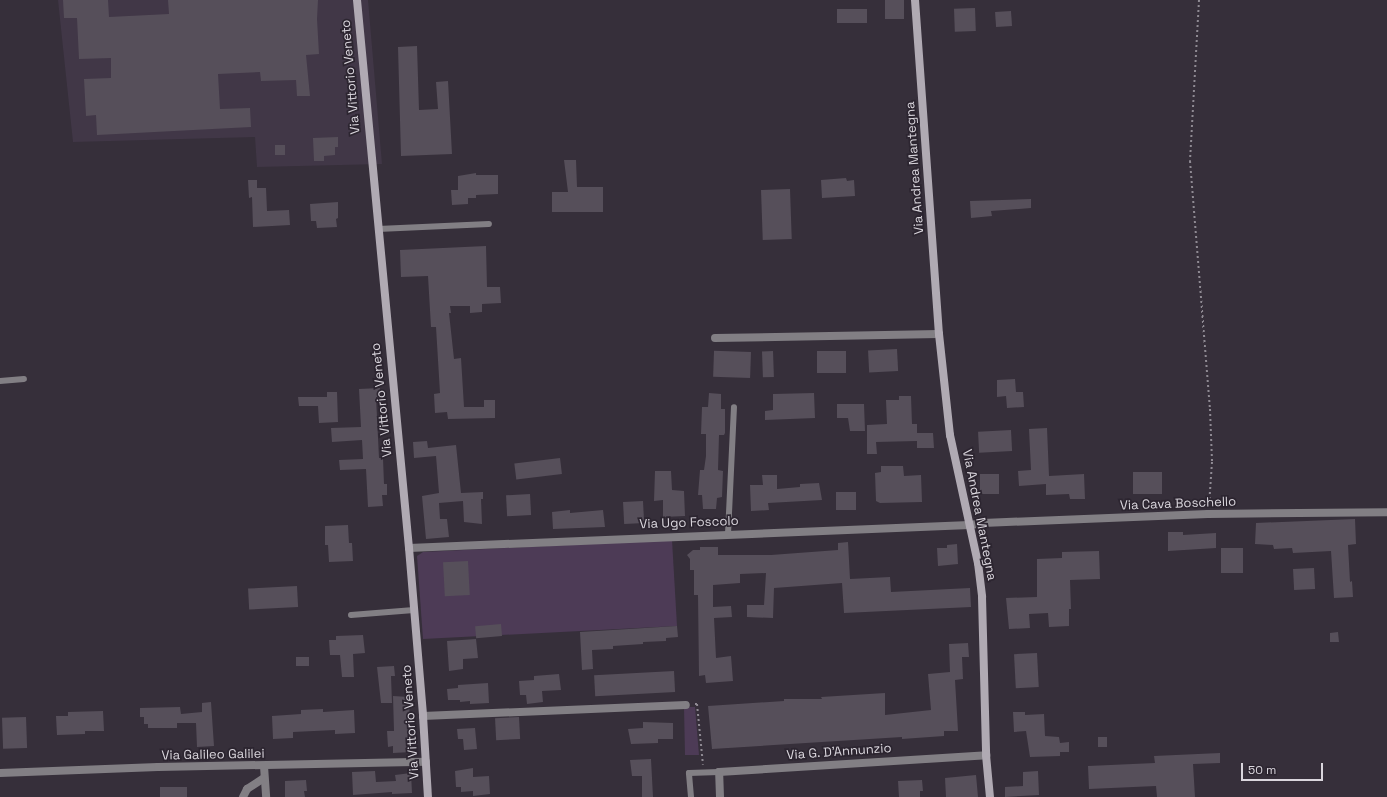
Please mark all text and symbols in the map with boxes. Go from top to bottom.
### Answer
street label: Via Vittorio Veneto [338,19,364,135]
street label: Via Andrea Mantegna [903,101,927,235]
street label: Via Vittorio Veneto [368,342,396,458]
street label: Via Andrea Mantegna [959,448,999,582]
street label: Via Cava Boschello [1120,494,1236,514]
street label: Via Ugo Foscolo [639,513,739,533]
street label: Via Vittorio Veneto [399,664,423,780]
street label: Via G. D'Annunzio [786,741,892,763]
street label: Via Galileo Galilei [161,746,265,764]
scale bar [1243,755,1325,781]
text: 50 m [1248,762,1276,778]

